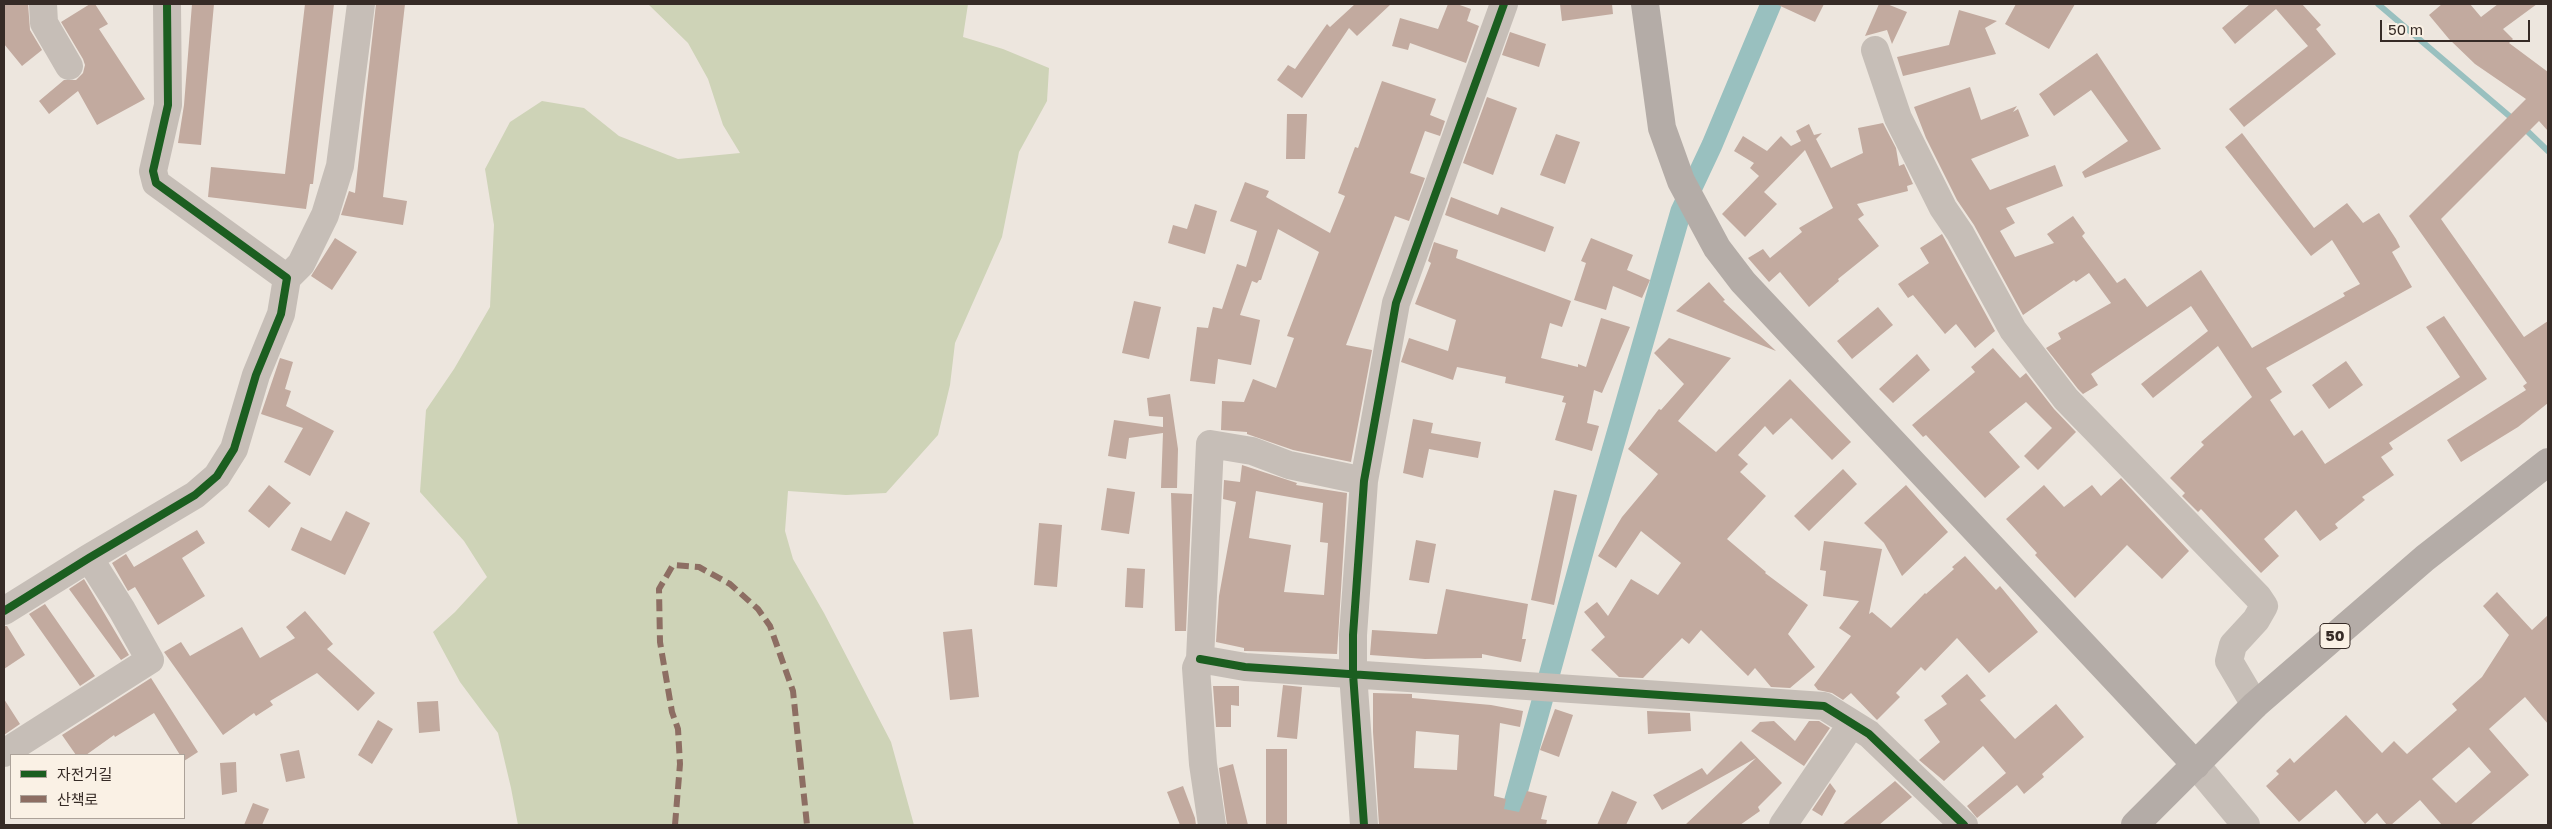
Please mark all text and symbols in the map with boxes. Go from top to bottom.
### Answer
scale bar [2382,10,2532,42]
text: 50 m [2388,20,2423,38]
road number: 50 [2320,624,2350,648]
legend [10,754,185,819]
text: 자전거길 [57,765,112,783]
text: 산책로 [57,790,98,808]

